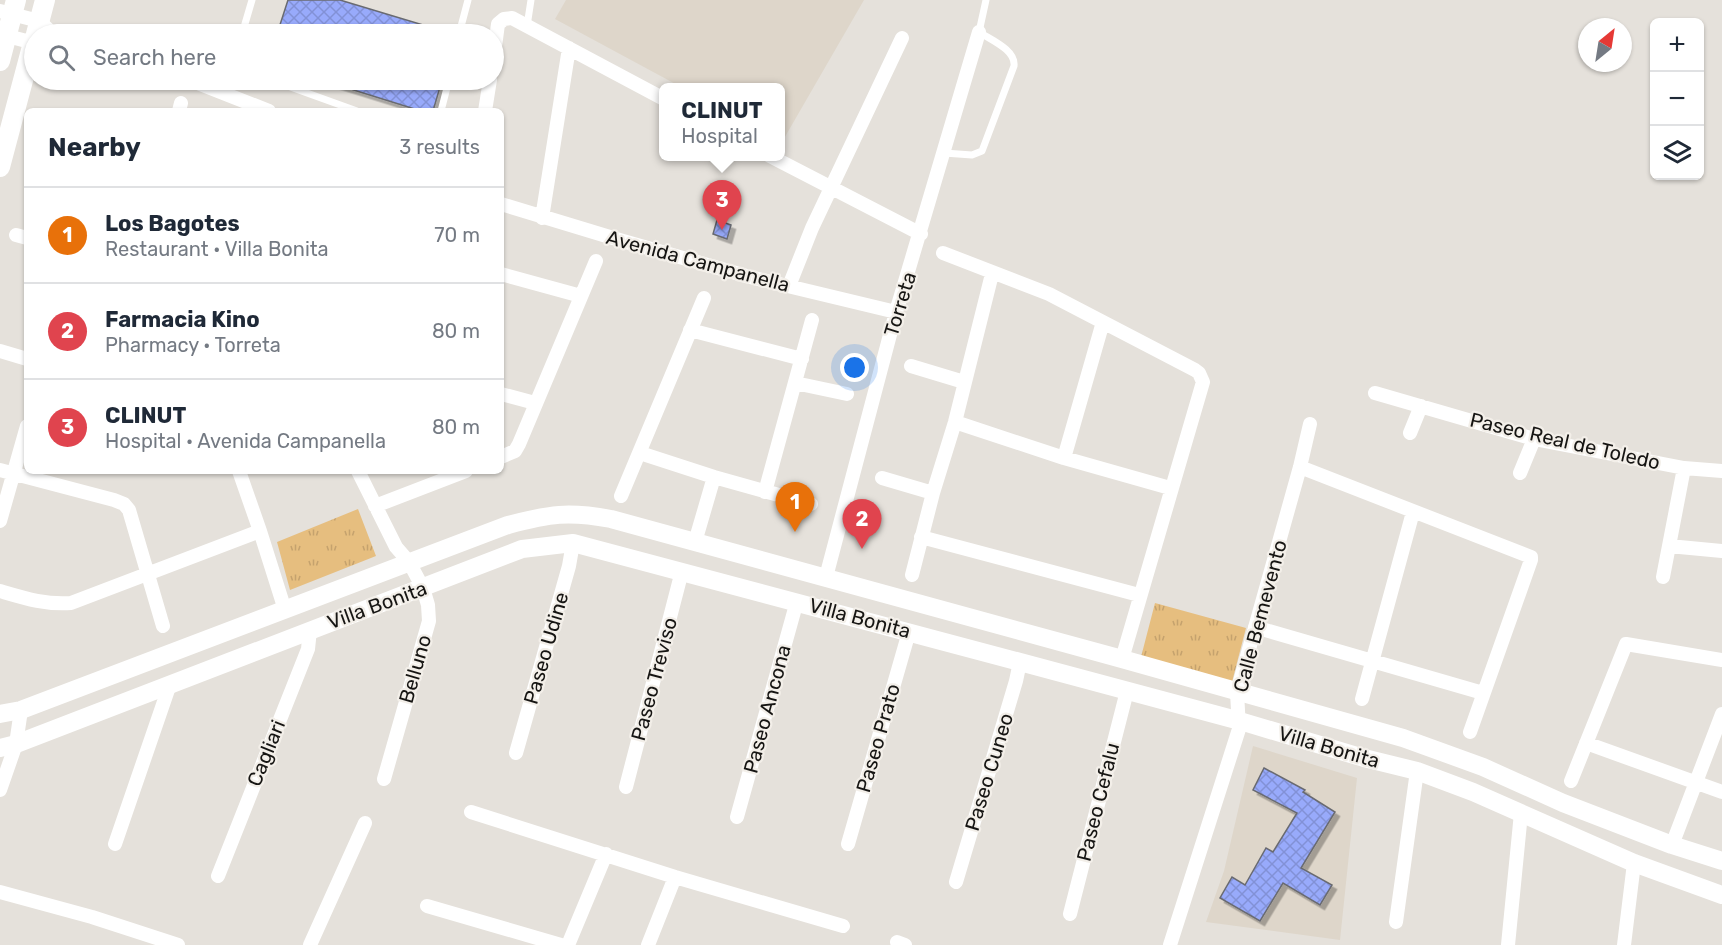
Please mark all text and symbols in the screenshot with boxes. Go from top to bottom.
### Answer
north arrow [1578,18,1632,72]
map controls [1650,18,1704,180]
button: + [1650,18,1704,72]
search box [24,24,504,90]
icon: search [45,41,78,74]
text: Search here [93,44,216,71]
button: − [1650,72,1704,126]
popup [659,83,785,161]
text: CLINUT [681,97,763,124]
text: Hospital [681,124,758,148]
button: layers [1650,126,1704,180]
text: Nearby [48,132,141,163]
text: 3 results [399,135,480,159]
pin: 3 [702,180,742,230]
text: Los Bagotes [105,210,240,237]
text: 1 [63,223,72,247]
text: 70 m [434,223,480,247]
street label: Avenida Campanella [604,225,792,297]
text: Restaurant · Villa Bonita [105,237,329,261]
street label: Torreta [879,269,921,339]
text: Farmacia Kino [105,306,260,333]
text: 2 [61,319,74,343]
text: 80 m [432,319,480,343]
text: Pharmacy · Torreta [105,333,281,357]
your location [840,353,869,382]
text: CLINUT [105,402,186,429]
street label: Paseo Real de Toledo [1468,407,1662,475]
text: 3 [61,415,74,439]
text: 80 m [432,415,480,439]
text: Hospital · Avenida Campanella [105,429,386,453]
pin: 1 [776,482,814,532]
pin: 2 [842,500,882,549]
street label: Calle Bemevento [1228,537,1292,695]
street label: Villa Bonita [324,576,430,634]
street label: Paseo Udine [519,589,573,707]
street label: Villa Bonita [807,593,913,643]
street label: Paseo Treviso [626,615,682,743]
street label: Belluno [394,632,436,706]
street label: Paseo Ancona [738,642,796,776]
street label: Paseo Prato [851,681,905,795]
street label: Paseo Cuneo [960,710,1018,834]
street label: Cagliari [242,716,290,790]
street label: Villa Bonita [1276,721,1382,773]
street label: Paseo Cefalu [1072,740,1124,864]

